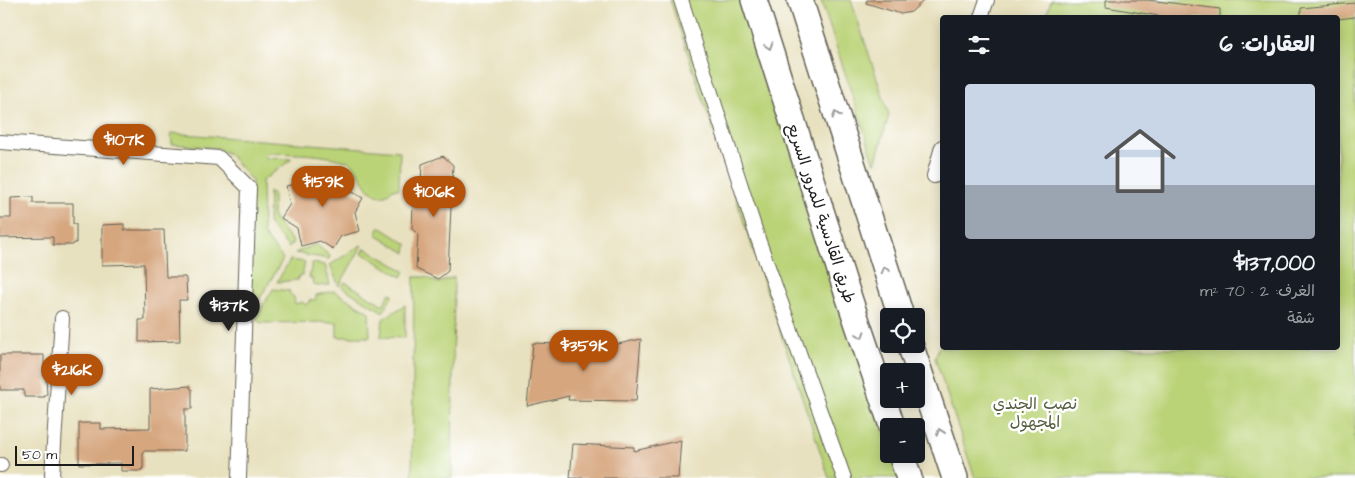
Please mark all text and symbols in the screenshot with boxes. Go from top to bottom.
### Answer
text: العقارات: 6 [1220,30,1315,59]
icon: filters [965,31,993,59]
one-way arrow [763,42,773,50]
one-way arrow [832,111,842,120]
icon: home [1095,116,1185,206]
street label: طريق القادسية للمرور السريع [781,120,861,306]
pin: $107K [89,124,159,166]
text: $107K [104,129,144,151]
pin: $159K [288,166,358,208]
text: $159K [302,171,344,193]
pin: $106K [399,176,469,218]
text: $106K [414,181,454,203]
text: $137,000 [1234,249,1315,278]
one-way arrow [881,266,891,275]
text: الغرف: 2 · 70 m² [1200,280,1315,302]
pin: $137K [194,290,264,332]
text: $137K [210,295,248,317]
text: شقة [1287,307,1315,329]
map controls [880,308,925,463]
button: locate [880,308,925,353]
pin: $359K [549,330,619,372]
one-way arrow [855,330,865,338]
text: $359K [560,335,608,357]
pin: $216K [37,354,107,396]
text: $216K [52,359,92,381]
button: + [880,363,925,408]
park label: نصب الجندي المجهول [993,393,1077,433]
button: − [880,418,925,463]
one-way arrow [935,428,945,437]
scale bar [15,443,134,466]
text: 50 m [22,445,57,465]

